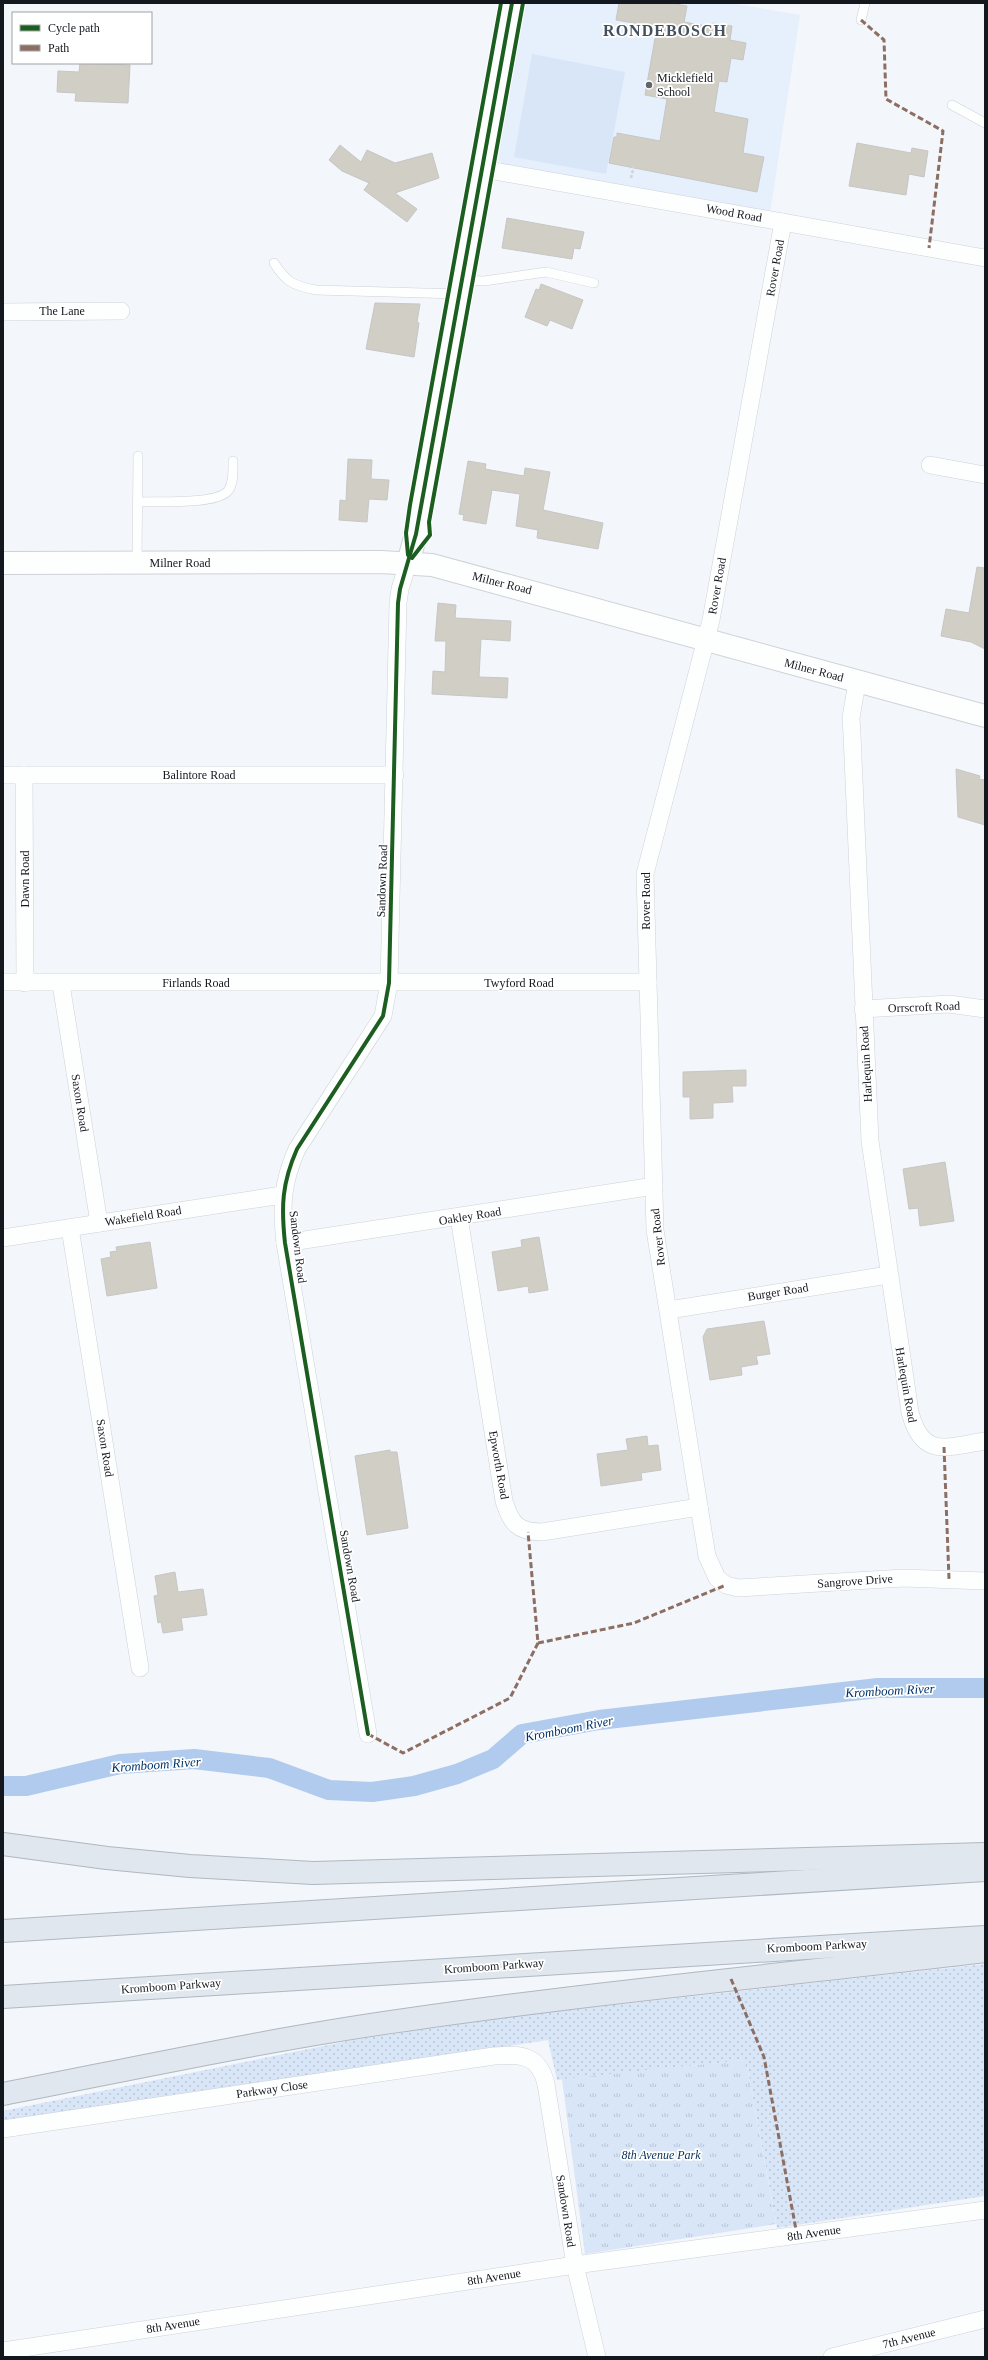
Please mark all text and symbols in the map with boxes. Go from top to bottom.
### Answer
legend [12,12,152,64]
text: Cycle path [48,21,100,35]
district label: RONDEBOSCH [603,22,727,39]
text: Path [48,41,69,55]
place label: Micklefield School [657,71,713,99]
marker: Micklefield School [644,80,654,90]
street label: Wood Road [705,201,763,225]
street label: Rover Road [763,238,787,298]
street label: The Lane [39,304,85,318]
street label: Milner Road [150,556,211,570]
street label: Rover Road [705,556,729,616]
street label: Milner Road [471,569,533,597]
street label: Milner Road [783,655,845,685]
street label: Balintore Road [163,768,235,782]
street label: Sandown Road [374,844,390,918]
street label: Dawn Road [18,851,32,908]
street label: Rover Road [639,872,653,930]
street label: Firlands Road [162,976,230,990]
street label: Twyford Road [484,976,554,990]
street label: Orrscroft Road [888,999,960,1015]
street label: Harlequin Road [857,1026,875,1102]
street label: Saxon Road [69,1073,91,1133]
street label: Wakefield Road [104,1203,182,1229]
street label: Oakley Road [438,1204,502,1228]
street label: Rover Road [648,1208,668,1266]
street label: Sandown Road [287,1210,309,1284]
street label: Burger Road [747,1280,809,1304]
street label: Harlequin Road [892,1346,920,1424]
street label: Saxon Road [94,1418,116,1478]
street label: Epworth Road [486,1429,512,1501]
street label: Sandown Road [337,1529,363,1603]
street label: Sangrove Drive [817,1571,893,1591]
water label: Kromboom River [844,1681,936,1700]
water label: Kromboom River [523,1712,615,1745]
water label: Kromboom River [110,1754,202,1775]
street label: Kromboom Parkway [767,1936,867,1956]
street label: Kromboom Parkway [443,1956,545,1976]
street label: Kromboom Parkway [120,1976,222,1996]
street label: Parkway Close [235,2077,309,2101]
park label: 8th Avenue Park [621,2148,701,2162]
street label: Sandown Road [553,2174,579,2248]
street label: 8th Avenue [786,2222,842,2244]
street label: 8th Avenue [466,2266,522,2288]
street label: 8th Avenue [145,2314,201,2336]
street label: 7th Avenue [881,2325,937,2351]

